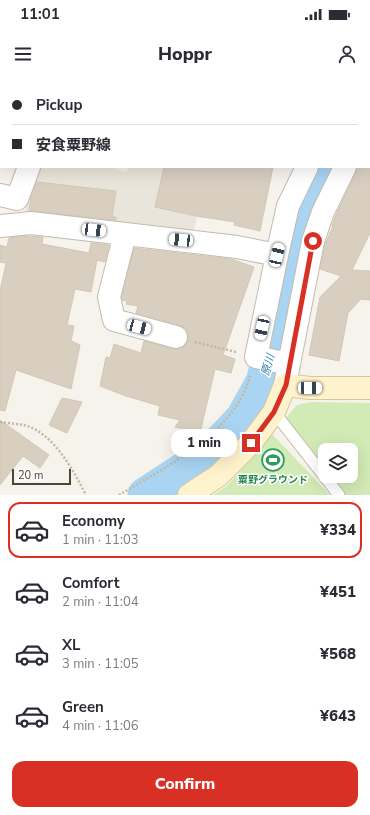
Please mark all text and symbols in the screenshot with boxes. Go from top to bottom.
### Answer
text: 11:01 [20,4,60,24]
text: Hoppr [158,42,212,66]
icon: menu [12,43,34,65]
icon: person [336,43,358,65]
text: Pickup [36,95,82,115]
text: 安食粟野線 [36,135,111,155]
car [81,223,107,237]
route start [304,232,322,250]
car [168,233,194,247]
car [268,242,286,268]
car [254,315,270,341]
car [126,318,152,336]
water label: 原川 [258,351,278,378]
car [298,382,322,394]
callout: 1 min [171,429,237,457]
text: 1 min [187,434,221,452]
route end [242,434,260,452]
map controls [318,443,358,483]
button: layers [318,443,358,483]
sports icon: 粟野グラウンド [260,447,286,473]
scale bar [12,467,71,486]
text: 20 m [18,468,43,483]
place label: 粟野グラウンド [238,473,308,487]
text: Economy [62,511,125,531]
icon: car [14,512,50,548]
text: ¥334 [320,520,356,540]
text: 1 min · 11:03 [62,531,138,549]
text: Comfort [62,573,119,593]
icon: car [14,574,50,610]
text: ¥451 [320,582,356,602]
text: 2 min · 11:04 [62,593,138,611]
text: XL [62,635,81,655]
icon: car [14,636,50,672]
text: ¥568 [320,644,356,664]
text: 3 min · 11:05 [62,655,138,673]
text: Green [62,697,104,717]
icon: car [14,698,50,734]
text: ¥643 [320,706,356,726]
text: 4 min · 11:06 [62,717,138,735]
button: Confirm [12,761,358,807]

